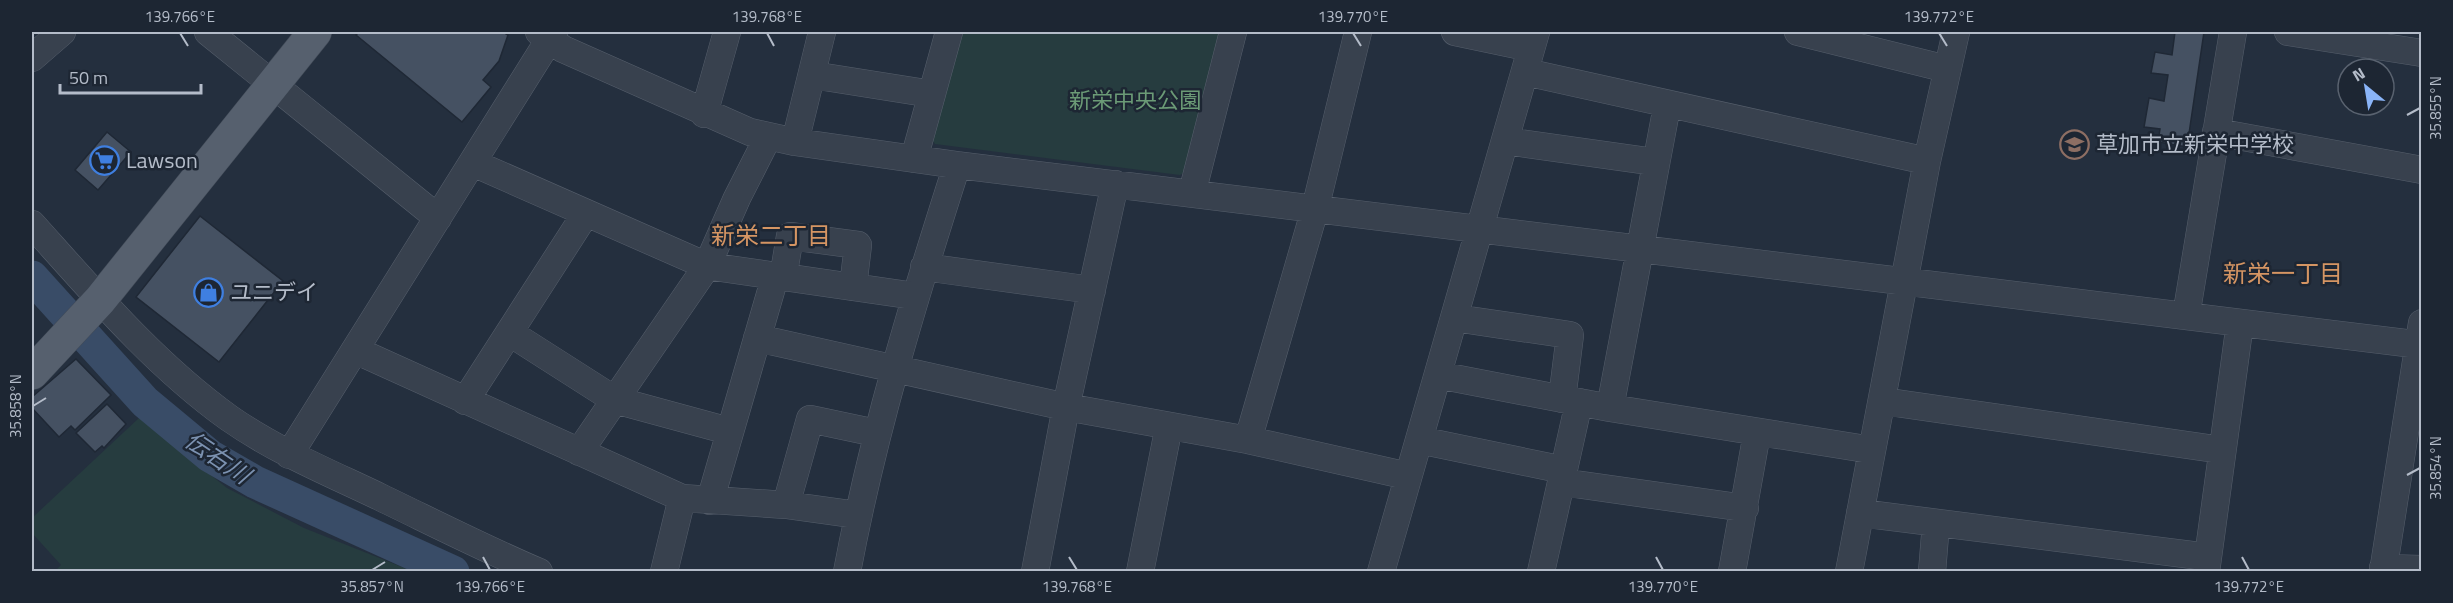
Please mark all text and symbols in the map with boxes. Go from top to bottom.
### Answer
text: 139.766°E [145,5,215,28]
text: 139.768°E [732,5,802,28]
text: 139.770°E [1318,5,1388,28]
text: 139.772°E [1904,5,1974,28]
scale bar [60,57,201,95]
north arrow [2336,57,2396,117]
text: N [2348,61,2369,87]
text: 50 m [69,64,108,91]
text: 35.855°N [2424,76,2447,140]
park label: 新栄中央公園 [1069,83,1201,117]
place label: 草加市立新栄中学校 [2096,127,2294,161]
school or university icon: 草加市立新栄中学校 [2059,128,2091,160]
place label: Lawson [126,143,198,177]
supermarket icon: Lawson [89,144,121,176]
district label: 新栄二丁目 [711,217,831,253]
district label: 新栄一丁目 [2223,255,2343,291]
place label: ユニデイ [230,275,318,309]
shop icon: ユニデイ [193,276,225,308]
text: 35.858°N [4,374,27,438]
water label: 伝右川 [178,422,260,494]
text: 35.854°N [2424,436,2447,500]
text: 35.857°N [340,575,404,598]
text: 139.766°E [455,575,525,598]
text: 139.768°E [1042,575,1112,598]
text: 139.770°E [1628,575,1698,598]
text: 139.772°E [2214,575,2284,598]

